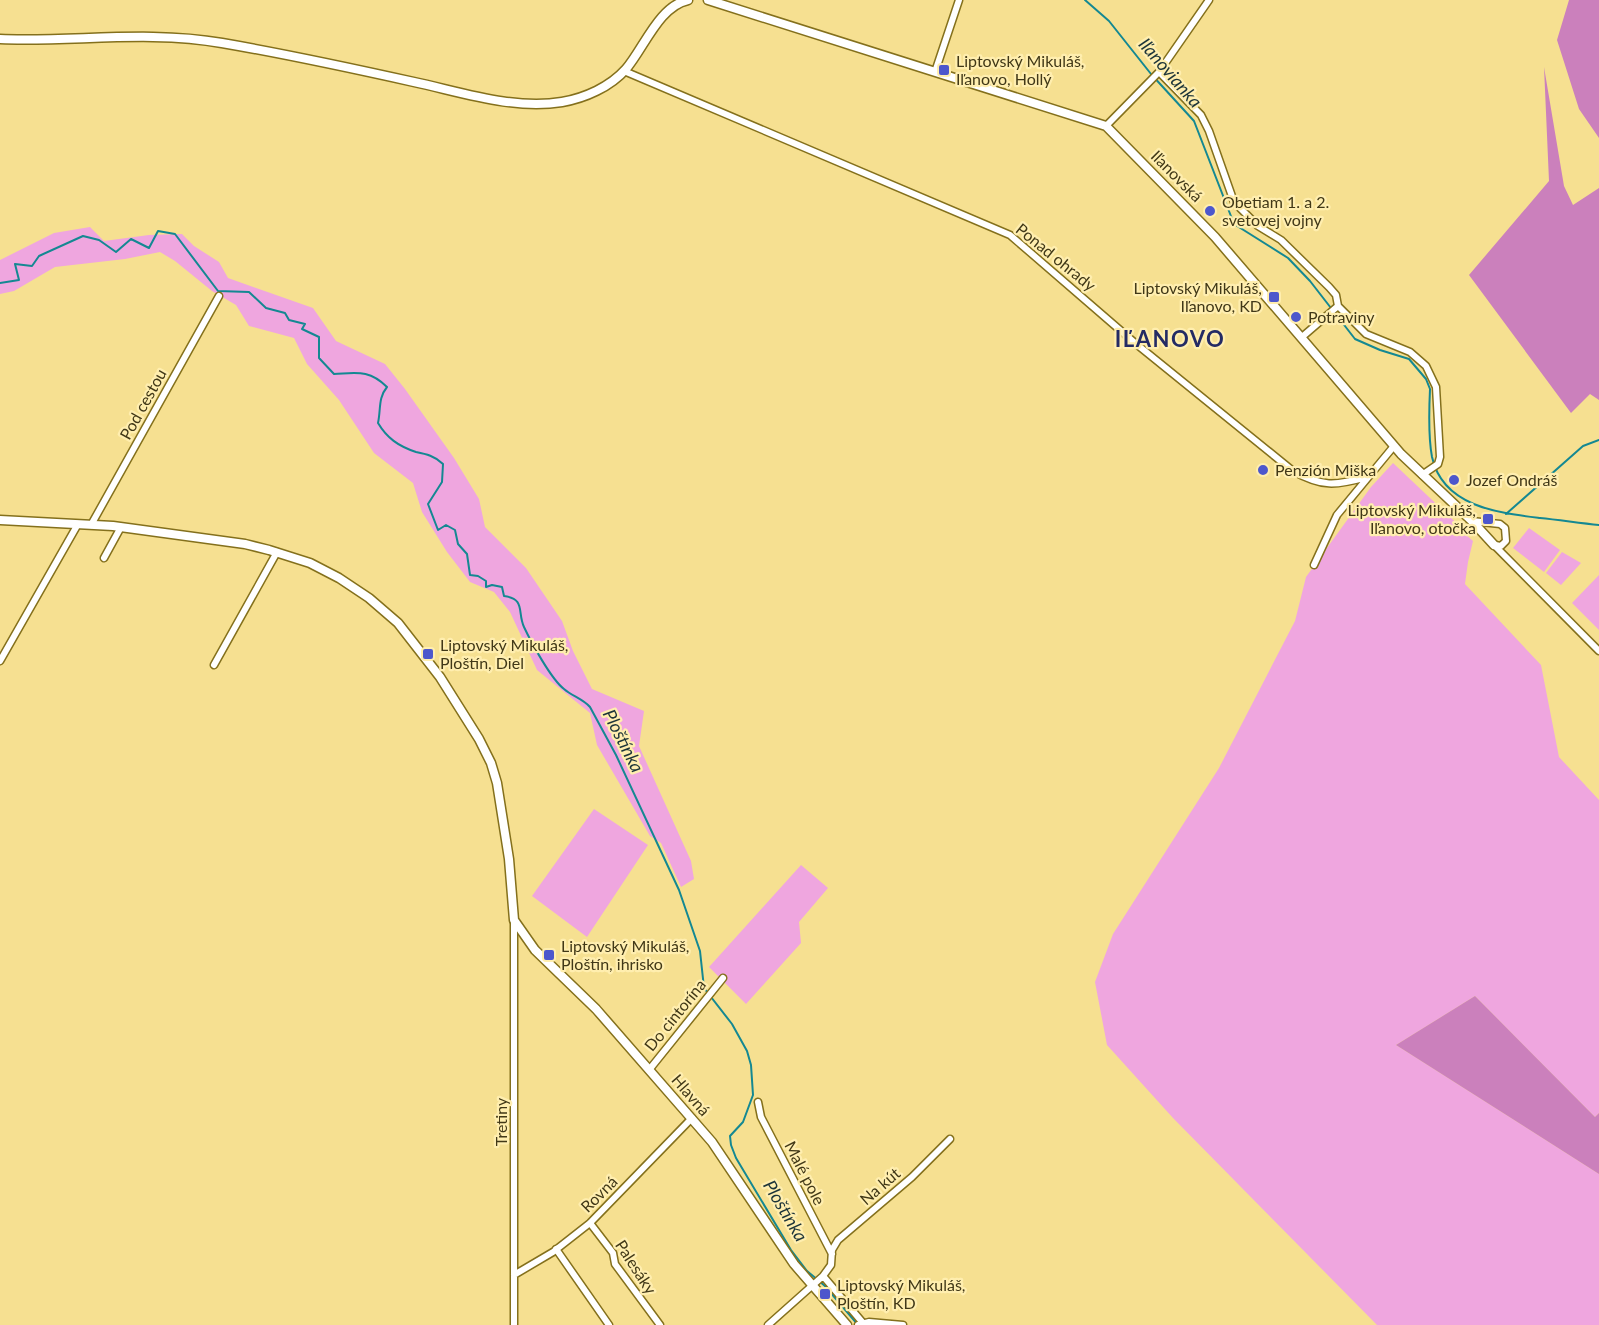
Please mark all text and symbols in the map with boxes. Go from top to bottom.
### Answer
water label: Iľanovianka [1134,33,1207,112]
place label: Liptovský Mikuláš, Iľanovo, Hollý [956,51,1084,88]
marker: Liptovský Mikuláš, Iľanovo, Hollý [937,63,951,77]
street label: Iľanovská [1148,146,1207,205]
place label: Obetiam 1. a 2. svetovej vojny [1222,192,1329,229]
marker: Obetiam 1. a 2. svetovej vojny [1203,204,1217,218]
street label: Ponad ohrady [1013,219,1101,295]
place label: Liptovský Mikuláš, Iľanovo, KD [1134,278,1262,315]
marker: Liptovský Mikuláš, Iľanovo, KD [1267,290,1281,304]
place label: Potraviny [1308,307,1375,326]
marker: Potraviny [1289,310,1303,324]
district label: IĽANOVO [1115,325,1225,352]
street label: Pod cestou [115,365,170,442]
place label: Penzión Miška [1275,460,1376,479]
marker: Penzión Miška [1256,463,1270,477]
place label: Jozef Ondráš [1466,470,1557,489]
marker: Jozef Ondráš [1447,473,1461,487]
place label: Liptovský Mikuláš, Iľanovo, otočka [1348,500,1476,537]
marker: Liptovský Mikuláš, Iľanovo, otočka [1481,512,1495,526]
place label: Liptovský Mikuláš, Ploštín, Diel [440,635,568,672]
marker: Liptovský Mikuláš, Ploštín, Diel [421,647,435,661]
water label: Ploštínka [599,705,649,776]
place label: Liptovský Mikuláš, Ploštín, ihrisko [561,936,689,973]
marker: Liptovský Mikuláš, Ploštín, ihrisko [542,948,556,962]
street label: Do cintorína [640,975,709,1054]
street label: Hlavná [668,1070,715,1119]
street label: Tretiny [491,1097,510,1146]
street label: Malé pole [781,1138,830,1208]
street label: Na kút [856,1163,904,1208]
street label: Rovná [577,1172,621,1216]
water label: Ploštínka [759,1176,813,1245]
street label: Palesáky [612,1236,661,1298]
place label: Liptovský Mikuláš, Ploštín, KD [837,1275,965,1312]
marker: Liptovský Mikuláš, Ploštín, KD [818,1287,832,1301]

